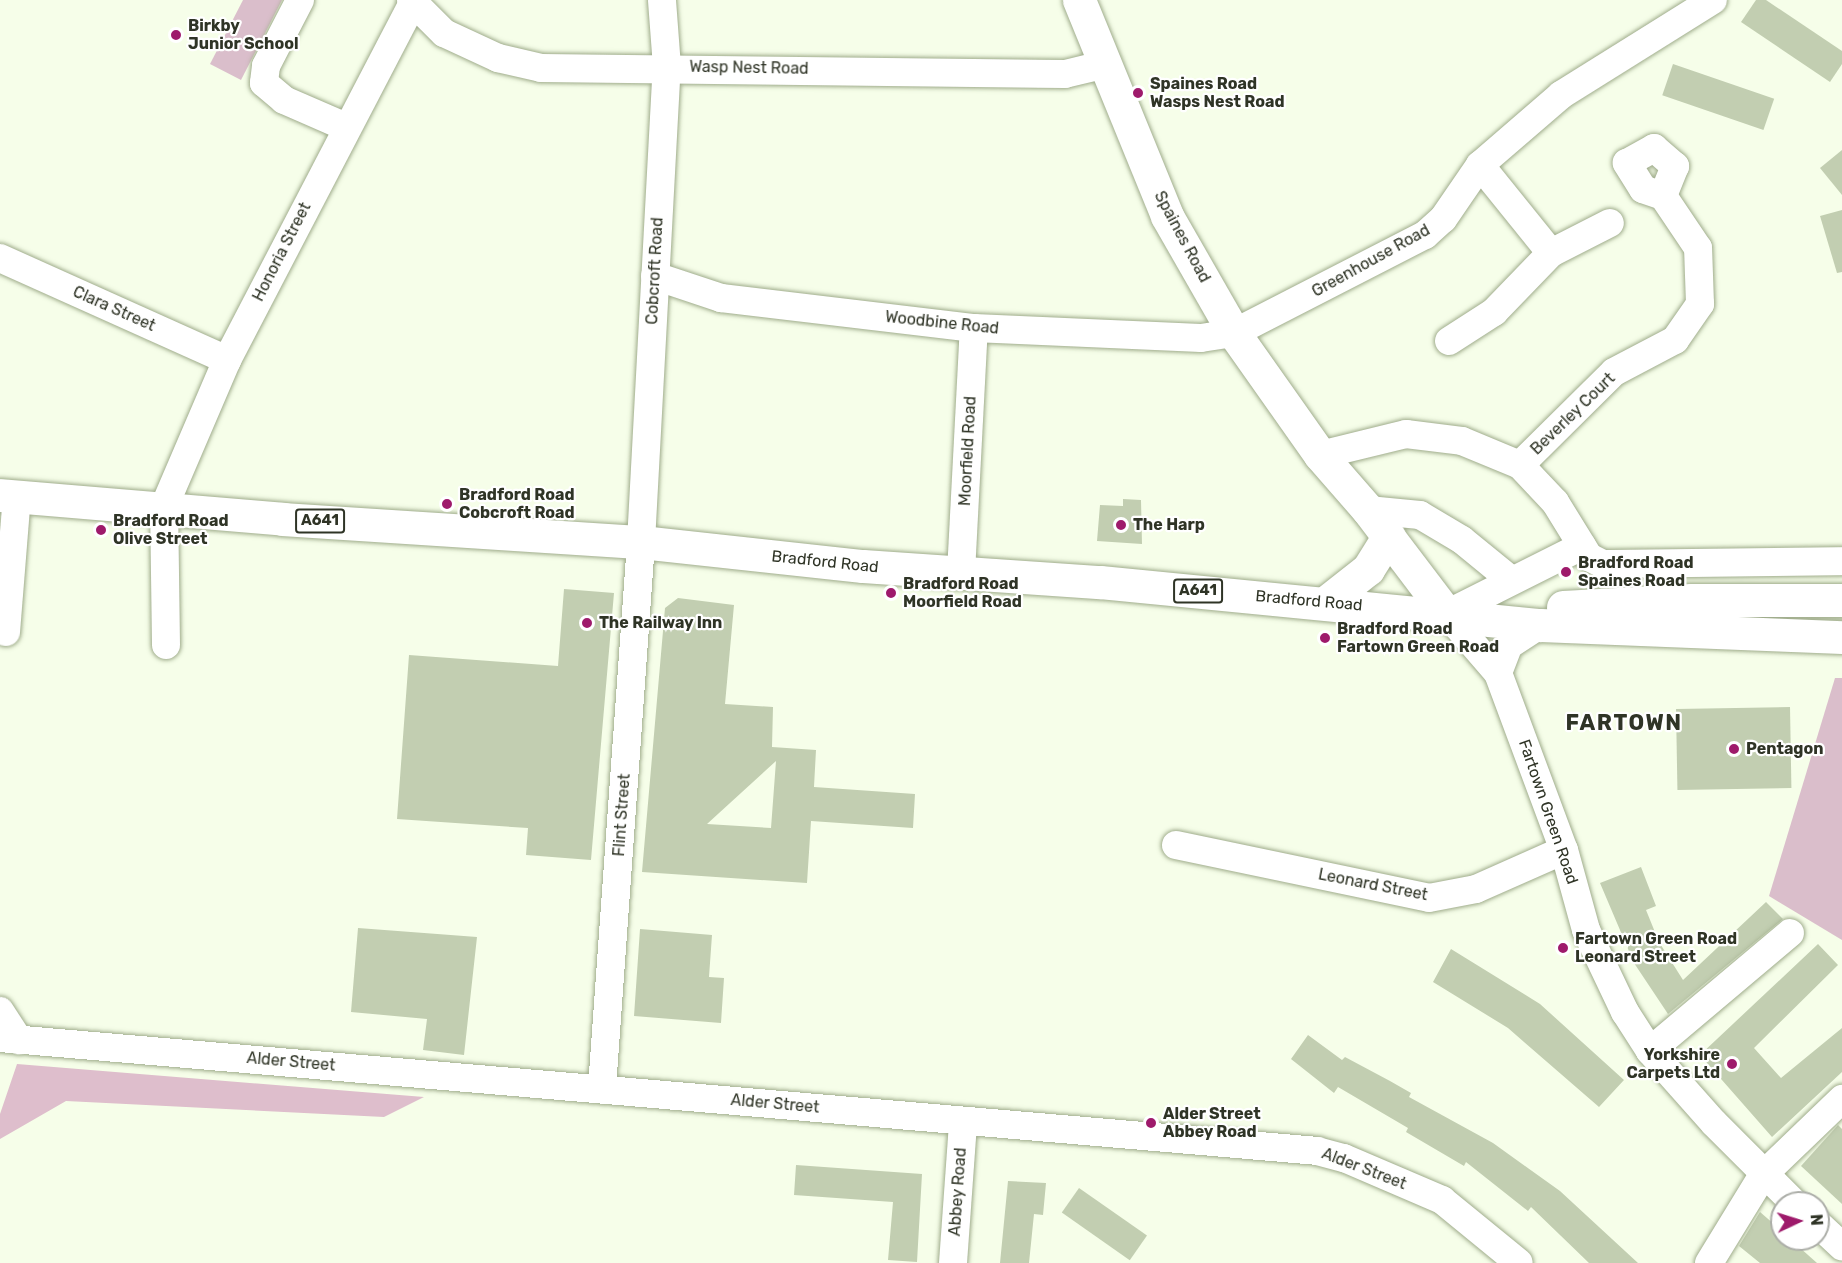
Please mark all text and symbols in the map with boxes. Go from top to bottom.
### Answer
place label: Birkby Junior School [188,16,299,54]
marker: Birkby Junior School [169,28,183,42]
street label: Wasp Nest Road [689,57,809,79]
place label: Spaines Road Wasps Nest Road [1150,74,1285,112]
marker: Spaines Road Wasps Nest Road [1131,86,1145,100]
street label: Spaines Road [1150,188,1214,286]
street label: Honoria Street [249,199,315,305]
street label: Cobcroft Road [643,217,667,325]
street label: Greenhouse Road [1309,221,1433,301]
street label: Clara Street [70,282,158,336]
street label: Woodbine Road [884,307,1000,339]
street label: Beverley Court [1527,369,1619,459]
street label: Moorfield Road [956,396,980,506]
place label: Bradford Road Cobcroft Road [459,485,575,523]
marker: Bradford Road Cobcroft Road [440,497,454,511]
road number: A641 [294,509,346,533]
place label: Bradford Road Olive Street [113,511,229,549]
place label: The Harp [1133,515,1205,535]
marker: The Harp [1114,518,1128,532]
marker: Bradford Road Olive Street [94,523,108,537]
street label: Bradford Road [771,547,879,577]
place label: Bradford Road Spaines Road [1578,553,1694,591]
marker: Bradford Road Spaines Road [1559,565,1573,579]
place label: Bradford Road Moorfield Road [903,574,1022,612]
road number: A641 [1172,579,1224,603]
marker: Bradford Road Moorfield Road [884,586,898,600]
street label: Bradford Road [1255,587,1363,615]
place label: The Railway Inn [599,613,723,633]
marker: The Railway Inn [580,616,594,630]
place label: Bradford Road Fartown Green Road [1337,619,1499,657]
marker: Bradford Road Fartown Green Road [1318,631,1332,645]
district label: FARTOWN [1565,710,1683,736]
street label: Fartown Green Road [1514,737,1582,887]
place label: Pentagon [1746,739,1824,759]
marker: Pentagon [1727,742,1741,756]
street label: Flint Street [610,773,634,857]
street label: Leonard Street [1317,865,1429,905]
place label: Fartown Green Road Leonard Street [1575,929,1737,967]
marker: Fartown Green Road Leonard Street [1556,941,1570,955]
place label: Yorkshire Carpets Ltd [1627,1045,1720,1083]
street label: Alder Street [246,1049,336,1075]
marker: Yorkshire Carpets Ltd [1725,1057,1739,1071]
street label: Alder Street [730,1091,820,1117]
place label: Alder Street Abbey Road [1163,1104,1261,1142]
marker: Alder Street Abbey Road [1144,1116,1158,1130]
street label: Alder Street [1319,1144,1409,1194]
street label: Abbey Road [945,1147,971,1237]
north arrow [1770,1191,1830,1251]
text: N [1807,1213,1826,1226]

